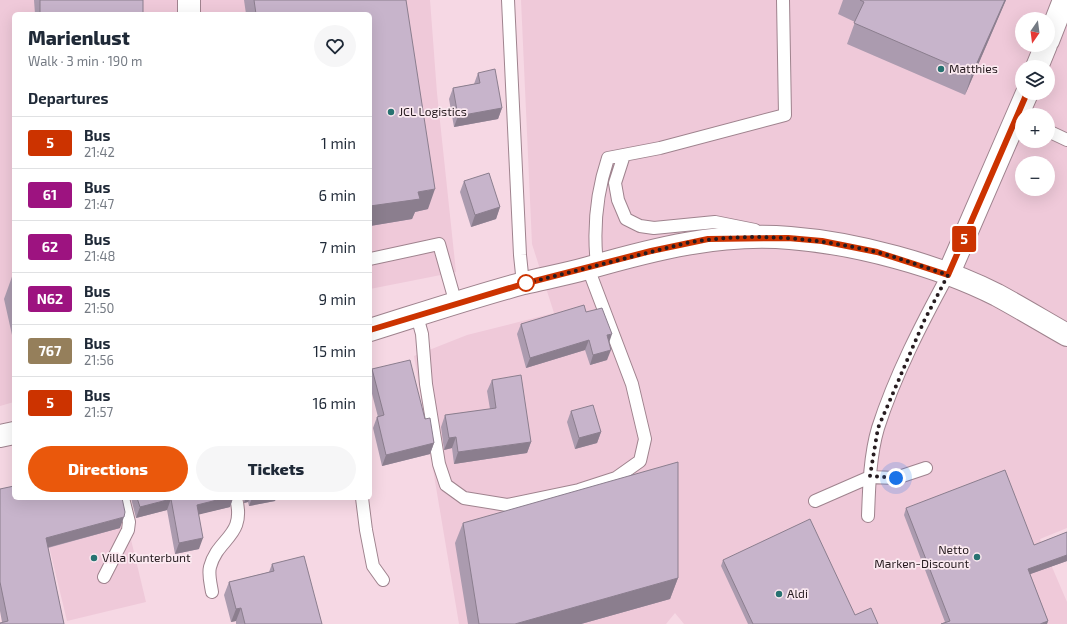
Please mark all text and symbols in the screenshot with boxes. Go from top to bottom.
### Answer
north arrow [1015,12,1055,52]
map controls [1015,12,1055,196]
button: heart [314,25,356,67]
text: Marienlust [28,26,130,49]
text: Walk · 3 min · 190 m [28,53,142,69]
button: layers [1015,60,1055,100]
place label: Matthies [949,61,998,75]
marker: Matthies [936,64,946,74]
text: Departures [28,89,108,107]
place label: JCL Logistics [399,104,467,118]
marker: JCL Logistics [386,107,396,117]
button: + [1015,108,1055,148]
text: Bus [84,126,110,144]
text: 5 [46,134,54,151]
text: 1 min [321,134,356,152]
text: 21:42 [84,144,115,160]
button: − [1015,156,1055,196]
text: Bus [84,178,110,196]
text: 61 [43,186,57,203]
text: 6 min [318,186,356,204]
text: 21:47 [84,196,114,212]
line badge: 5 [951,226,977,252]
text: Bus [84,230,110,248]
text: 5 [960,230,968,247]
text: 62 [42,238,58,255]
text: 7 min [319,238,356,256]
text: 21:48 [84,248,115,264]
unlabelled marker [517,274,535,292]
text: Bus [84,282,110,300]
text: N62 [37,290,63,307]
text: 9 min [318,290,356,308]
text: 21:50 [84,300,114,316]
text: Bus [84,334,110,352]
text: 767 [38,342,62,359]
text: 15 min [313,342,356,360]
text: 21:56 [84,352,114,368]
text: Bus [84,386,110,404]
text: 5 [46,394,54,411]
text: 16 min [313,394,356,412]
text: 21:57 [84,404,113,420]
button: Directions [28,446,188,492]
button: Tickets [196,446,356,492]
your location [886,468,906,488]
place label: Netto Marken-Discount [874,542,969,570]
place label: Villa Kunterbunt [102,550,191,564]
marker: Netto Marken-Discount [972,552,982,562]
marker: Villa Kunterbunt [89,553,99,563]
place label: Aldi [787,586,808,600]
marker: Aldi [774,589,784,599]

